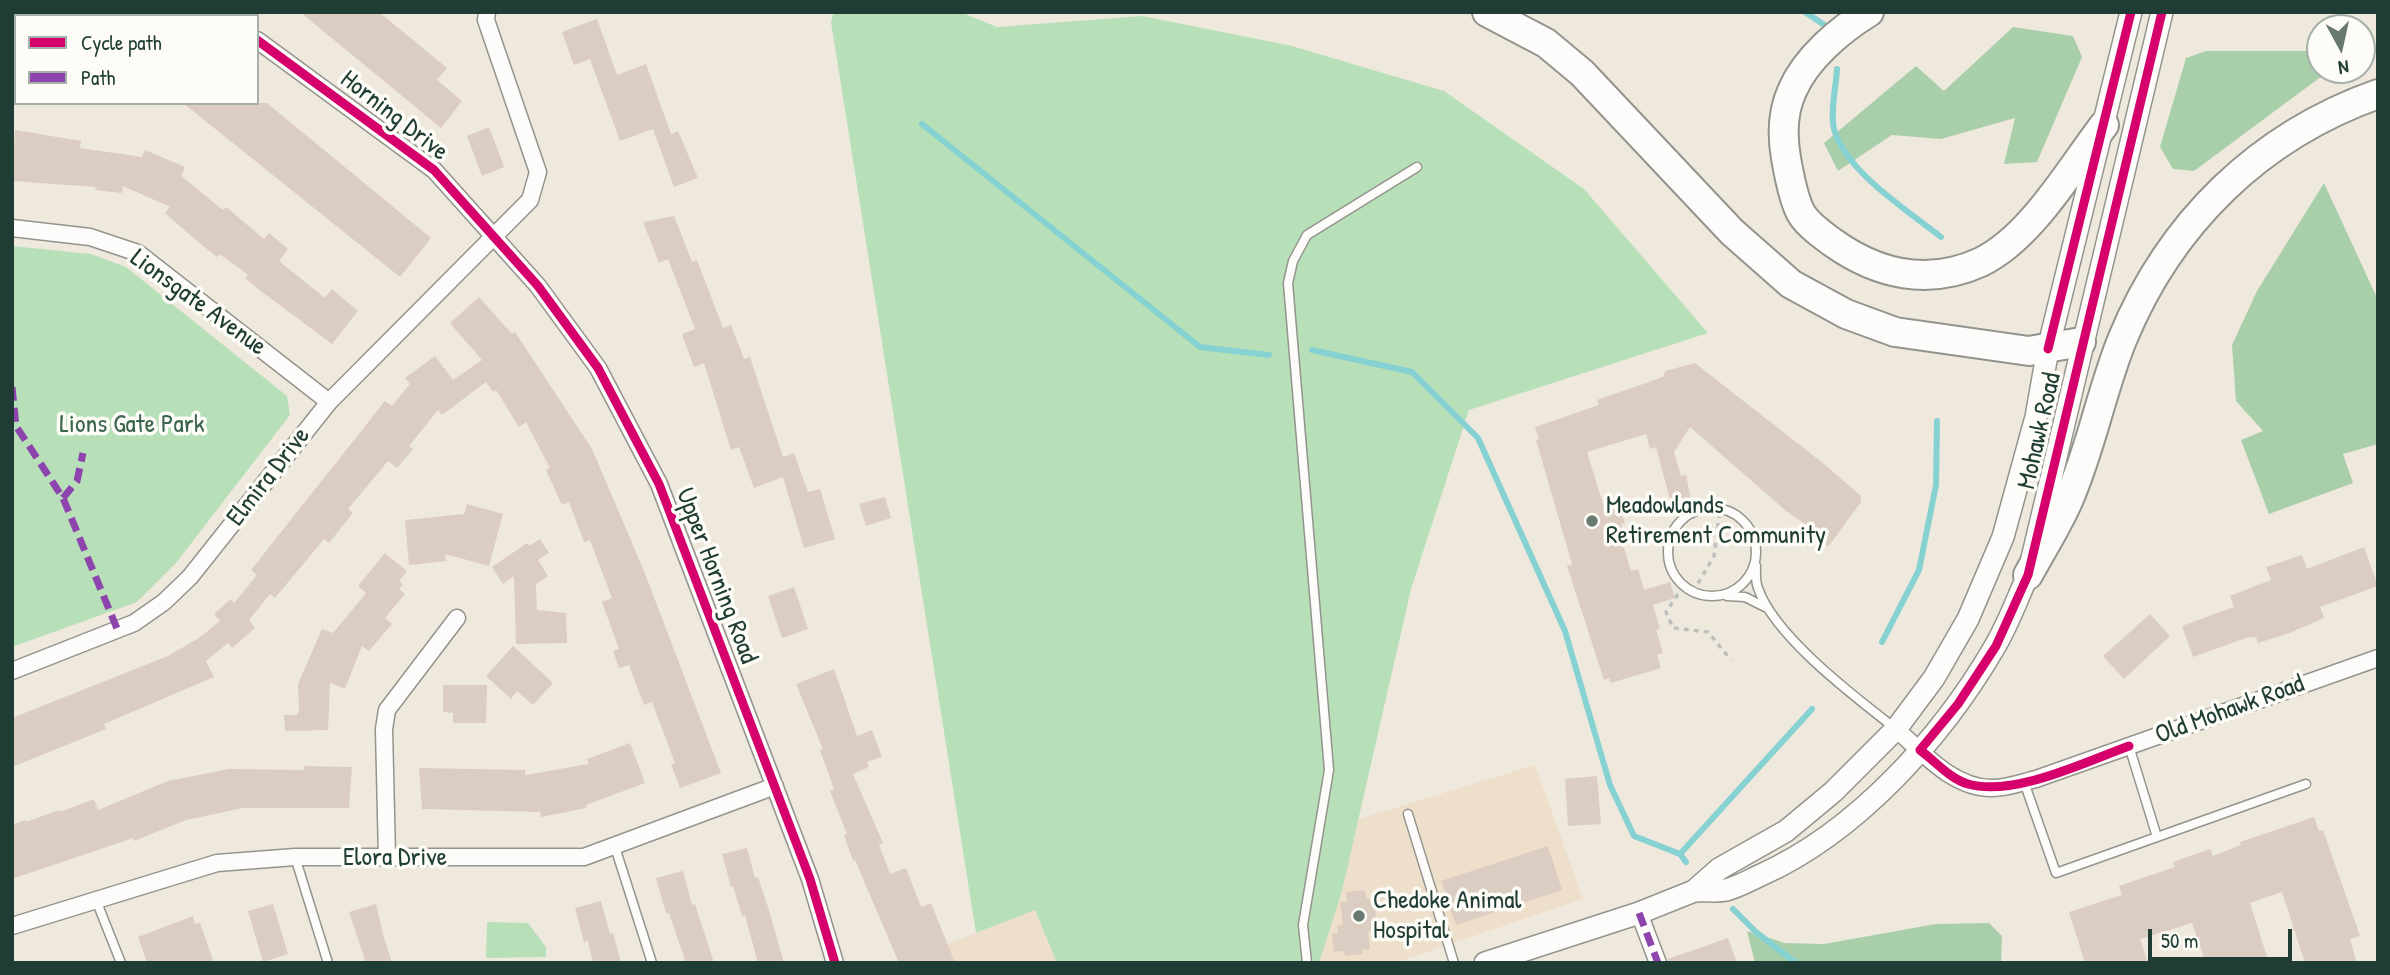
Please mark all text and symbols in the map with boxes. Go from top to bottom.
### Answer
legend [14,14,259,105]
north arrow [2306,14,2376,84]
text: Cycle path [81,28,162,57]
text: N [2337,54,2350,81]
text: Path [81,63,115,92]
street label: Horning Drive [334,64,454,168]
street label: Lionsgate Avenue [124,243,272,363]
street label: Mohawk Road [2011,370,2069,492]
park label: Lions Gate Park [59,409,205,441]
street label: Elmira Drive [221,421,317,533]
street label: Upper Horning Road [668,484,764,668]
place label: Meadowlands Retirement Community [1606,490,1826,552]
marker: Meadowlands Retirement Community [1584,513,1600,529]
street label: Old Mohawk Road [2151,669,2309,751]
street label: Elora Drive [343,842,447,874]
place label: Chedoke Animal Hospital [1373,885,1521,946]
marker: Chedoke Animal Hospital [1351,908,1367,924]
scale bar [2152,916,2296,960]
text: 50 m [2161,926,2198,955]

